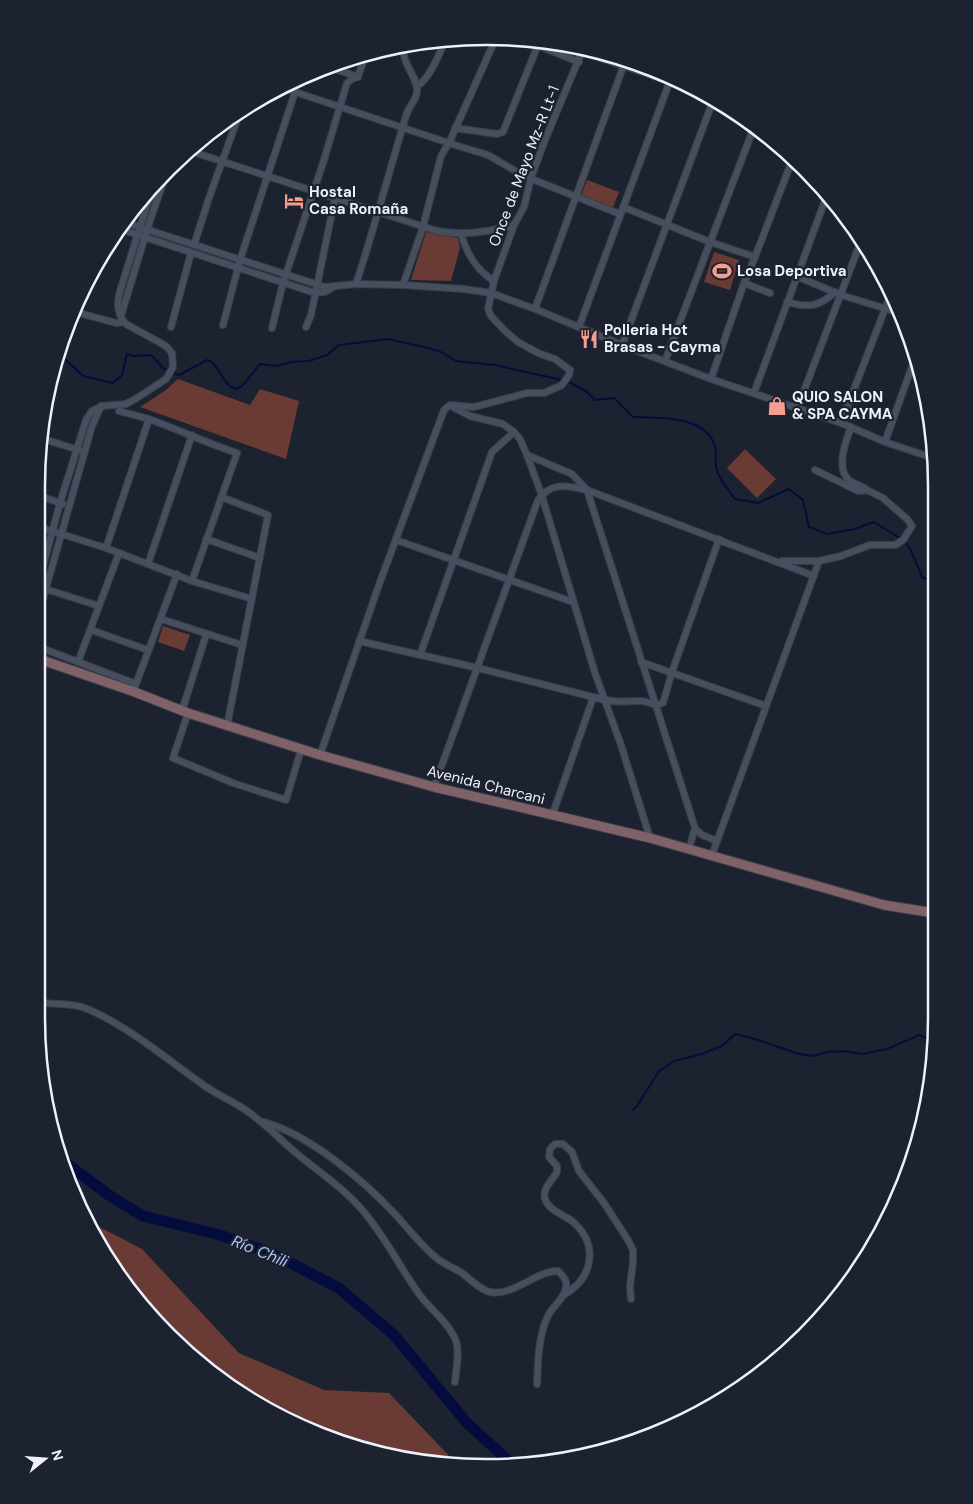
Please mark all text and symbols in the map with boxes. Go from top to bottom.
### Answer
street label: Once de Mayo Mz-R Lt-1 [484,83,564,249]
place label: Hostal Casa Romaña [309,182,408,219]
hotel icon: Hostal Casa Romaña [283,190,305,212]
sports icon: Losa Deportiva [711,260,733,282]
place label: Losa Deportiva [737,261,847,281]
place label: Polleria Hot Brasas - Cayma [604,320,721,357]
restaurant icon: Polleria Hot Brasas - Cayma [578,328,600,350]
place label: QUIO SALON & SPA CAYMA [792,387,893,424]
shop icon: QUIO SALON & SPA CAYMA [766,395,788,417]
street label: Avenida Charcani [425,761,547,809]
water label: Río Chili [229,1230,292,1272]
north arrow [20,1434,70,1484]
text: N [47,1448,68,1463]

